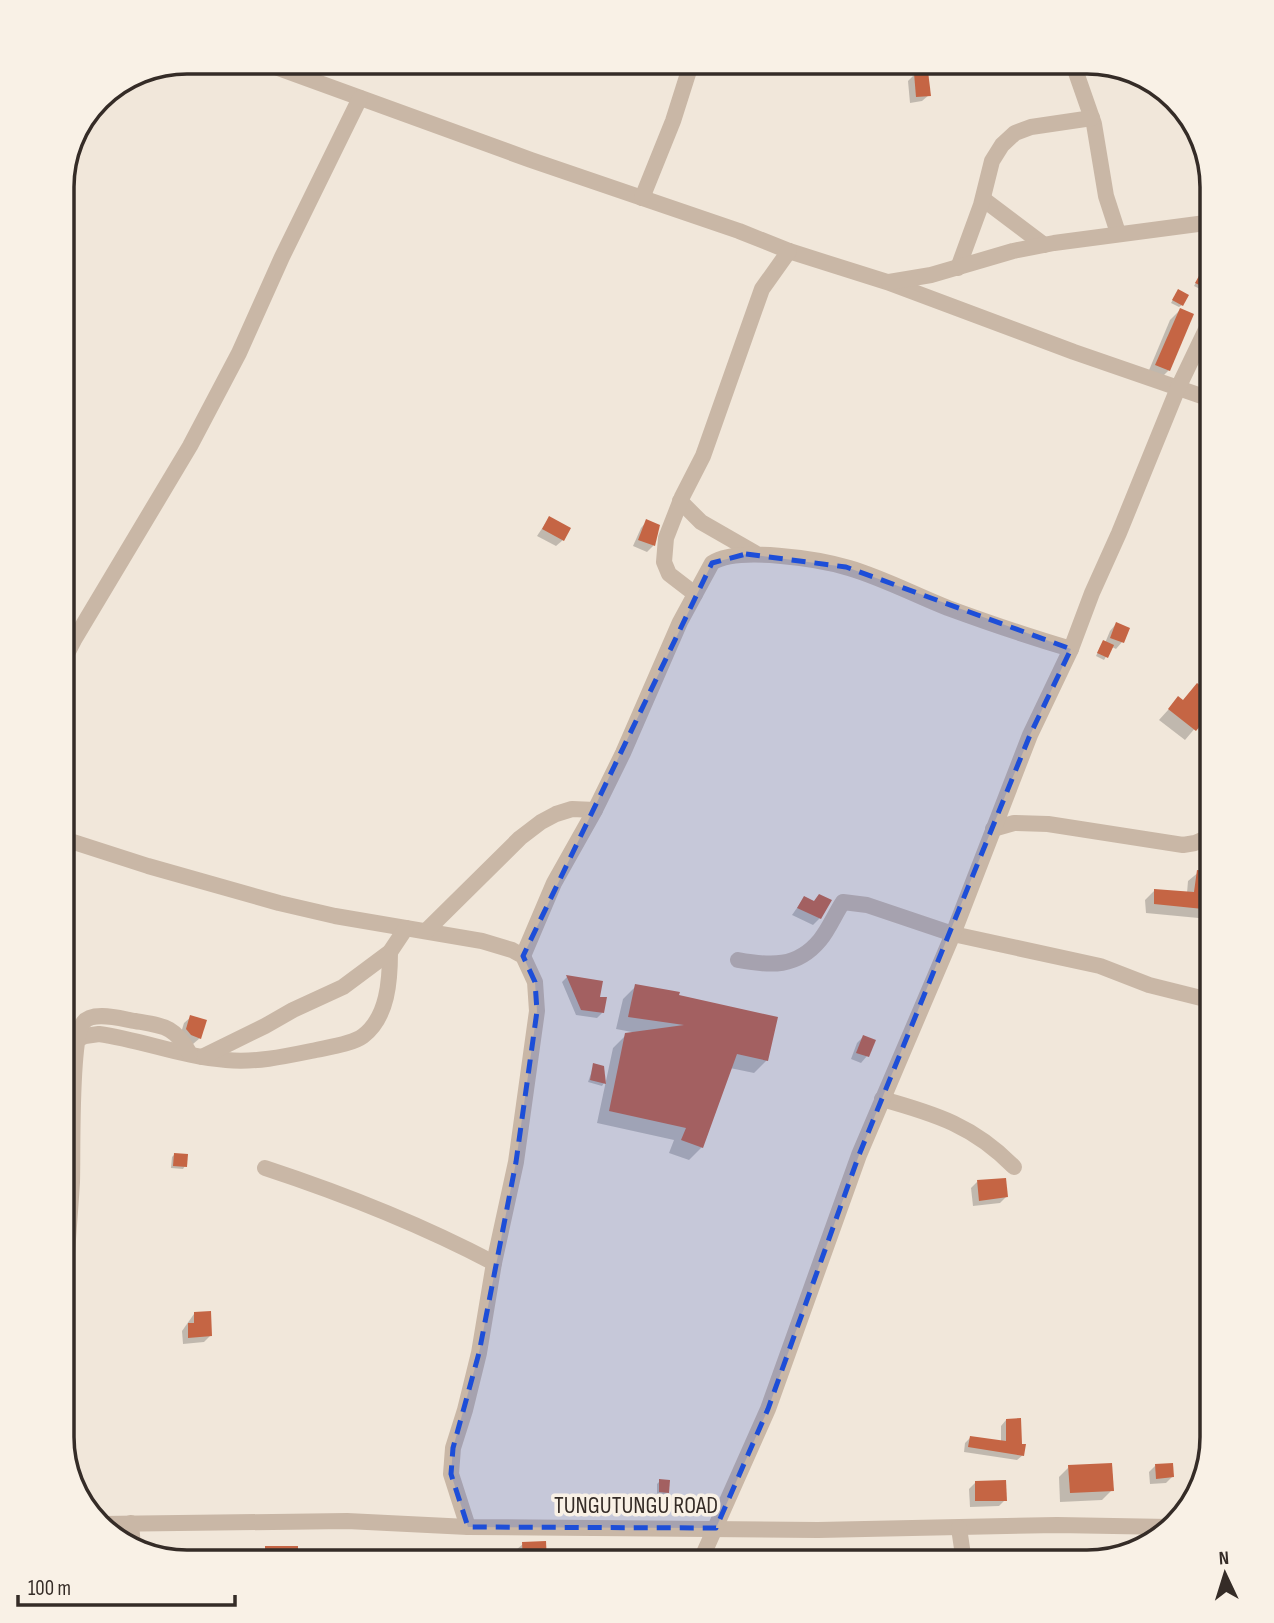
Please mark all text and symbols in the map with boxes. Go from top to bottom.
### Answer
street label: TUNGUTUNGU ROAD [554,1491,718,1520]
north arrow [1190,1539,1260,1609]
text: N [1218,1547,1230,1570]
scale bar [18,1564,234,1608]
text: 100 m [28,1576,71,1601]

